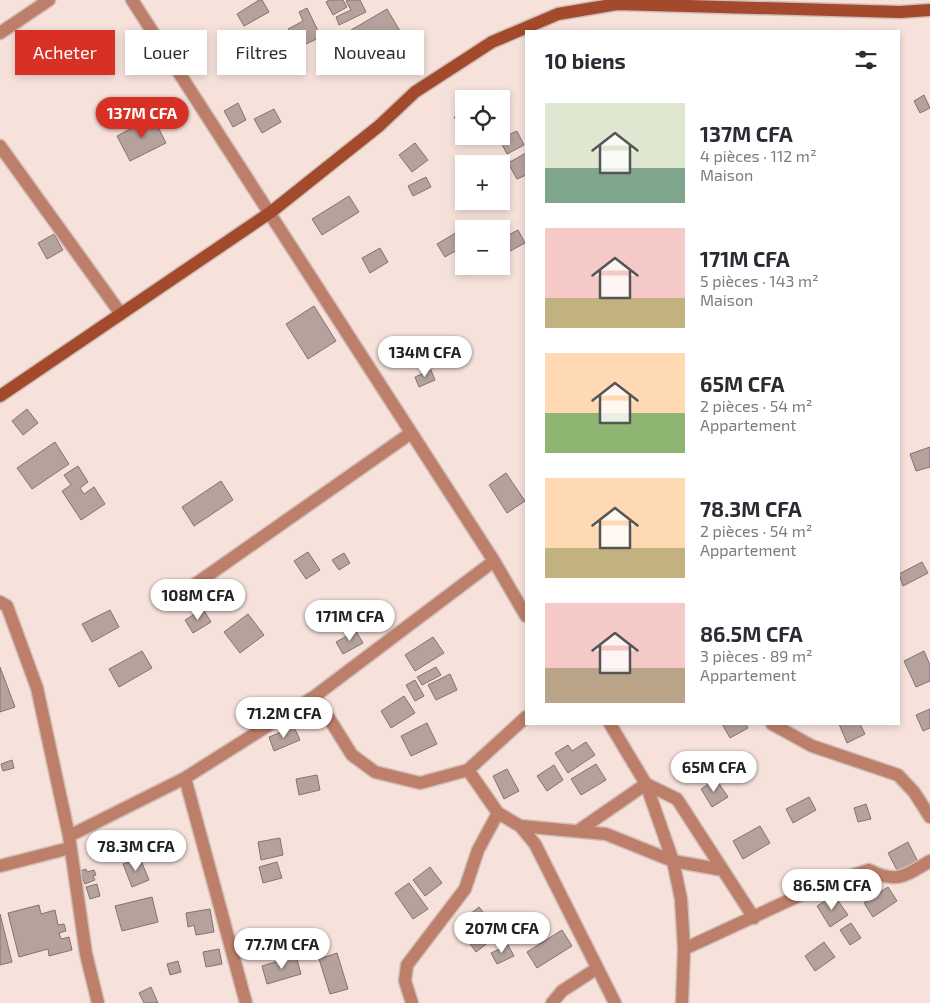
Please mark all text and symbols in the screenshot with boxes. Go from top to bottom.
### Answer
chip: Acheter [15,30,115,75]
chip: Louer [125,30,207,75]
chip: Filtres [217,30,306,75]
chip: Nouveau [316,30,424,75]
icon: filters [852,46,880,74]
text: 10 biens [545,48,626,73]
map controls [455,90,510,275]
button: locate [455,90,510,145]
pin: 137M CFA [90,96,194,139]
text: 137M CFA [107,103,177,122]
text: 137M CFA [700,121,793,146]
icon: home [585,123,645,183]
text: 4 pièces · 112 m² [700,146,817,165]
button: + [455,155,510,210]
text: Maison [700,165,753,184]
button: − [455,220,510,275]
text: 171M CFA [700,246,790,271]
icon: home [585,248,645,308]
text: 5 pièces · 143 m² [700,271,819,290]
text: Maison [700,290,753,309]
pin: 134M CFA [373,336,477,378]
text: 134M CFA [389,342,461,361]
text: 65M CFA [700,371,785,396]
icon: home [585,373,645,433]
text: 2 pièces · 54 m² [700,396,812,415]
text: Appartement [700,415,796,434]
text: 78.3M CFA [700,496,802,521]
icon: home [585,498,645,558]
text: 2 pièces · 54 m² [700,521,812,540]
text: Appartement [700,540,796,559]
pin: 108M CFA [146,578,250,621]
text: 108M CFA [161,585,235,604]
pin: 171M CFA [298,600,402,642]
text: 171M CFA [316,606,384,625]
text: 86.5M CFA [700,621,803,646]
icon: home [585,623,645,683]
text: 3 pièces · 89 m² [700,646,813,665]
text: Appartement [700,665,796,684]
pin: 71.2M CFA [227,696,341,739]
text: 71.2M CFA [247,703,321,722]
pin: 65M CFA [668,750,760,793]
text: 65M CFA [682,757,746,776]
pin: 78.3M CFA [79,830,193,872]
text: 78.3M CFA [97,836,175,855]
pin: 86.5M CFA [775,868,889,911]
text: 86.5M CFA [793,875,871,894]
pin: 207M CFA [450,912,554,954]
text: 207M CFA [465,918,539,937]
pin: 77.7M CFA [225,928,339,970]
text: 77.7M CFA [245,934,319,953]

